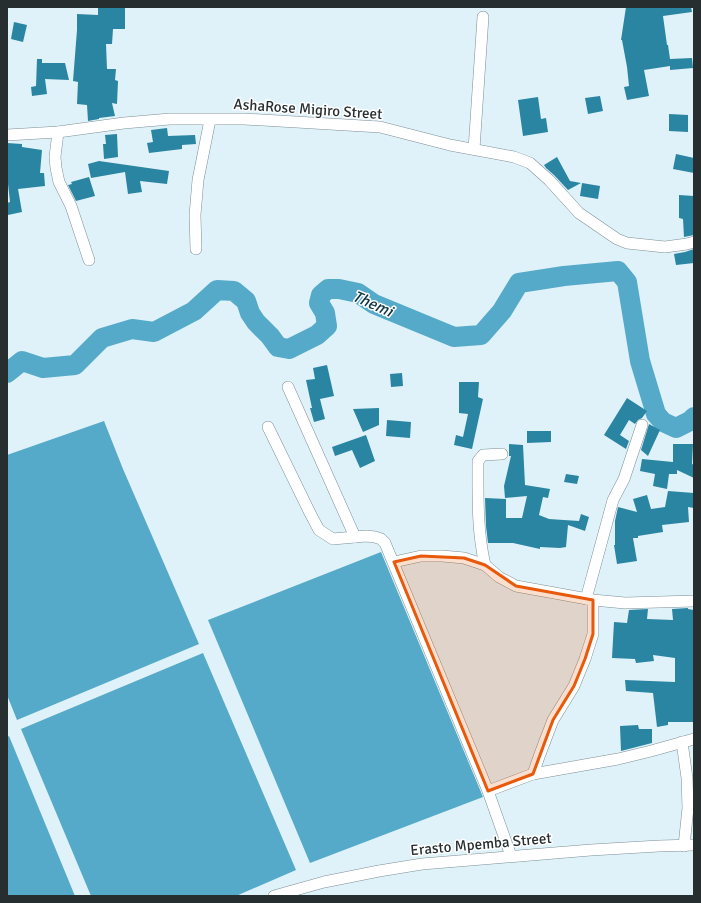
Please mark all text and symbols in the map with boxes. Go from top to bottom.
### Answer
street label: AshaRose Migiro Street [233,95,383,123]
water label: Themi [349,286,397,322]
street label: Erasto Mpemba Street [410,829,552,859]

